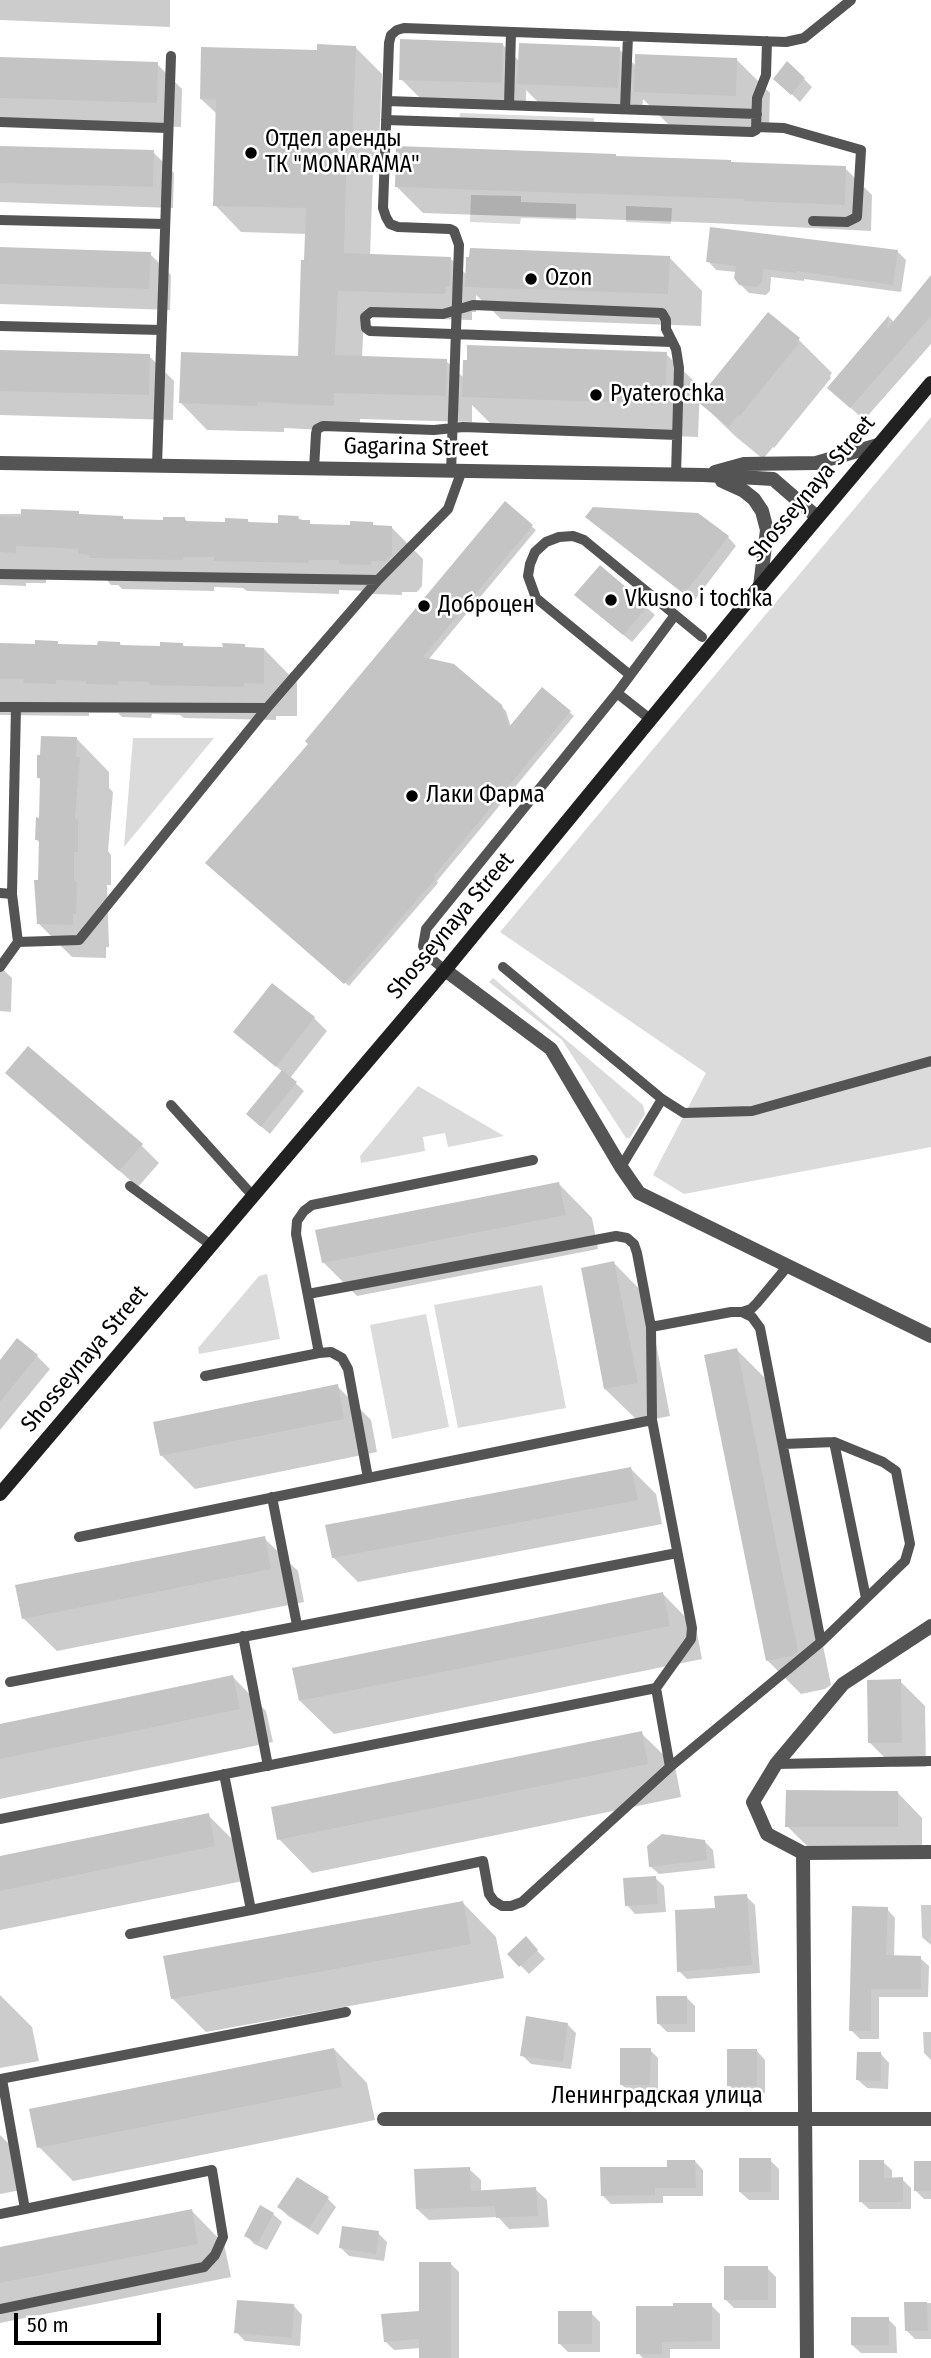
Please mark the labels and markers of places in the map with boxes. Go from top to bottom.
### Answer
place label: Отдел аренды ТК "MONARAMA" [265,126,420,180]
marker: Отдел аренды ТК "MONARAMA" [243,145,259,161]
place label: Ozon [545,265,592,293]
marker: Ozon [523,271,539,287]
place label: Pyaterochka [610,381,725,409]
marker: Pyaterochka [588,387,604,403]
place label: Vkusno i tochka [625,586,773,614]
place label: Доброцен [438,592,535,620]
marker: Vkusno i tochka [603,592,619,608]
marker: Доброцен [416,598,432,614]
place label: Лаки Фарма [426,782,545,810]
marker: Лаки Фарма [404,788,420,804]

